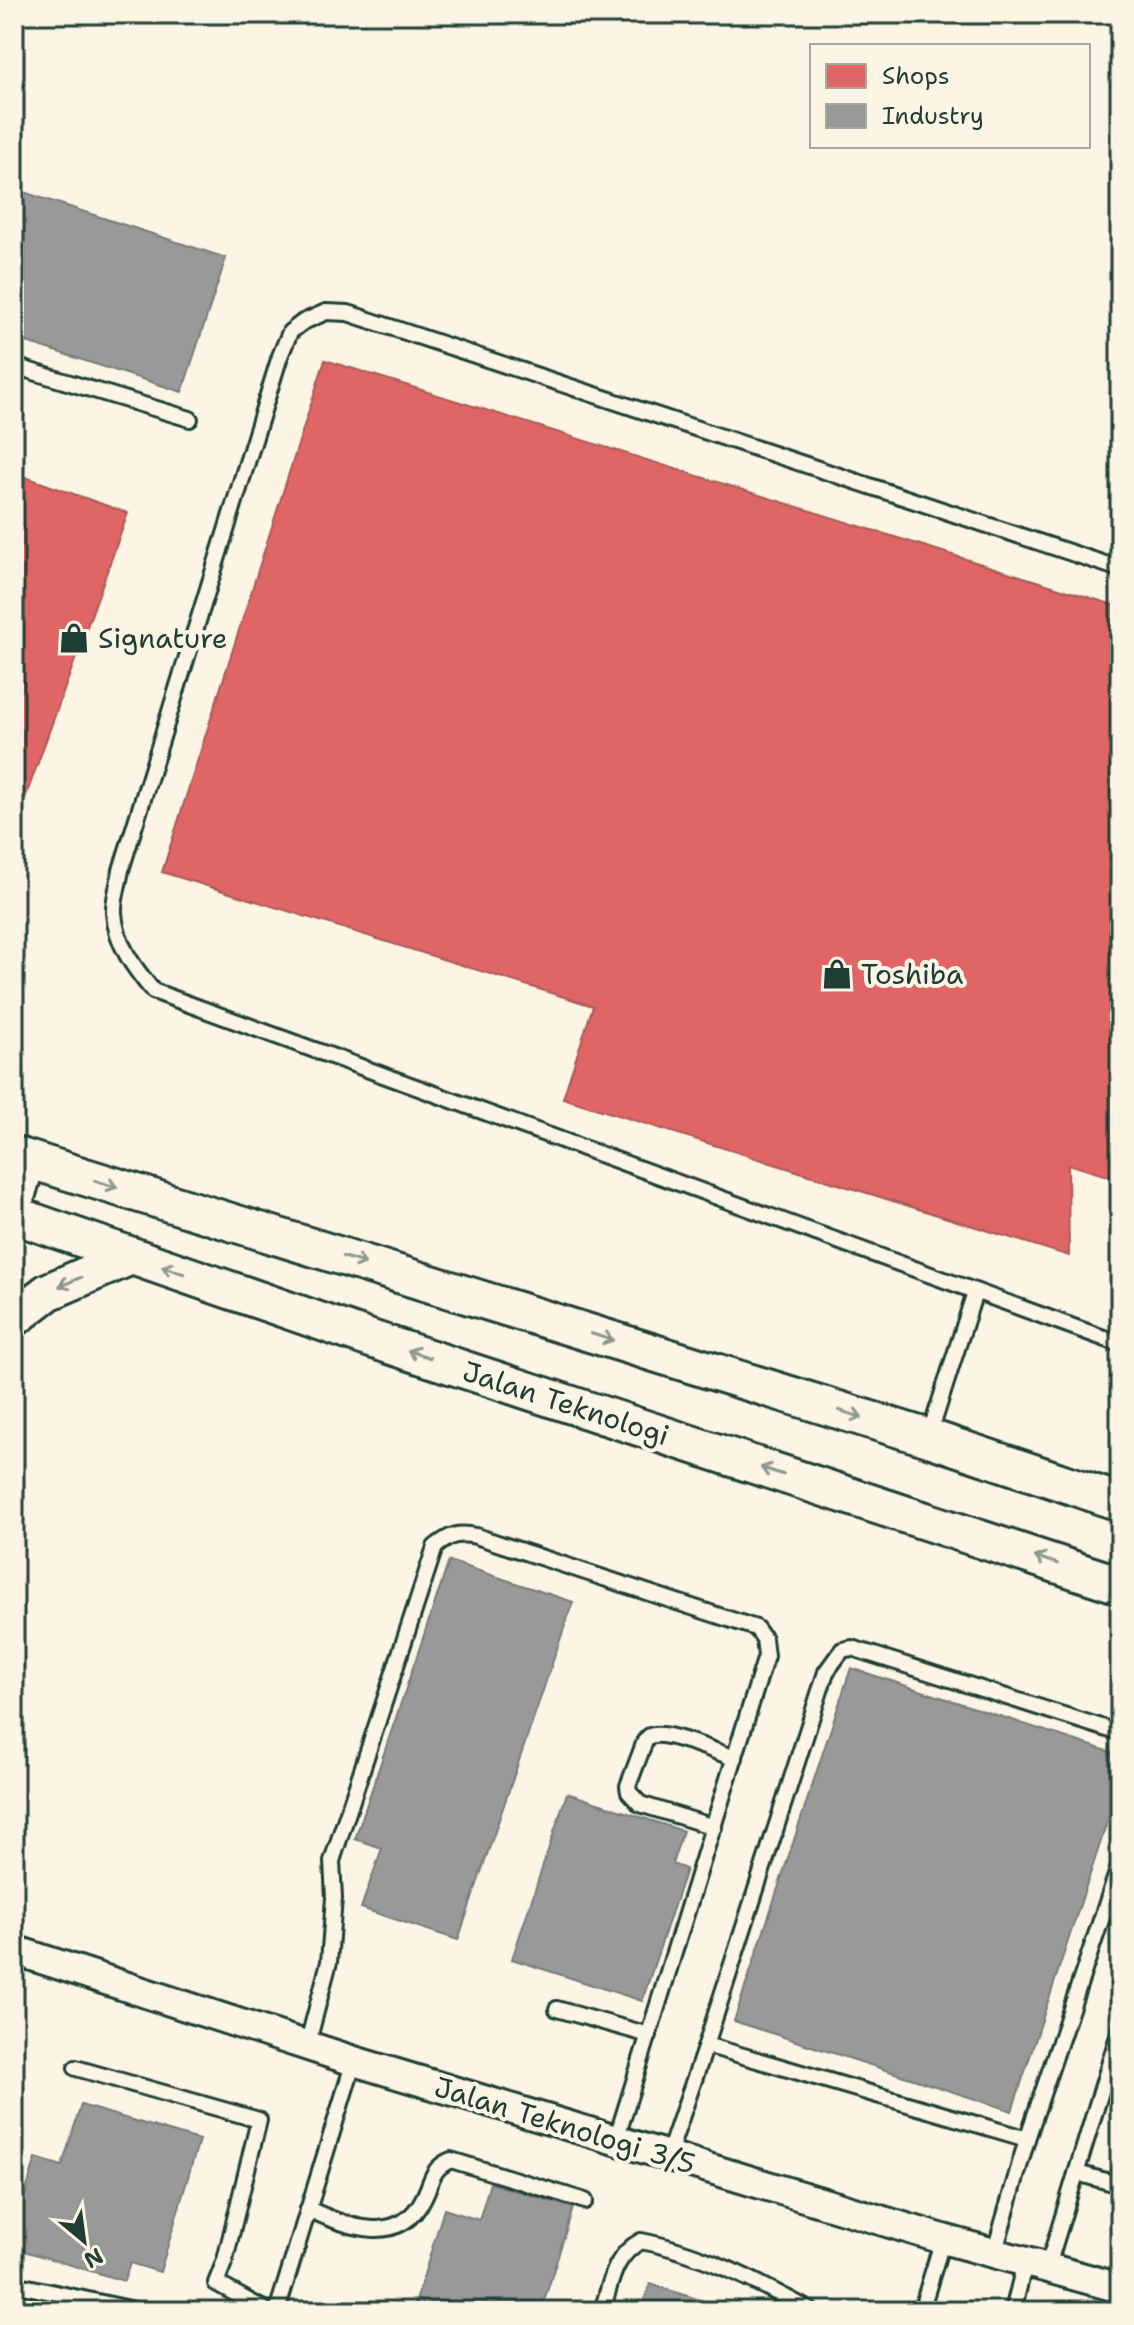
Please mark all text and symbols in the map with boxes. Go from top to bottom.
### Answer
legend [810,44,1090,148]
text: Shops [882,60,950,92]
text: Industry [882,100,984,132]
place label: Signature [98,619,227,657]
shop icon: Signature [57,621,91,655]
place label: Toshiba [861,955,964,993]
shop icon: Toshiba [820,957,854,991]
one-way arrow [93,1177,118,1192]
one-way arrow [341,1254,366,1268]
one-way arrow [161,1262,186,1277]
one-way arrow [58,1276,83,1291]
one-way arrow [589,1330,615,1345]
one-way arrow [407,1346,432,1361]
street label: Jalan Teknologi [458,1352,674,1454]
one-way arrow [837,1407,863,1422]
one-way arrow [760,1462,785,1477]
one-way arrow [1034,1552,1059,1567]
street label: Jalan Teknologi 3/5 [430,2067,700,2183]
north arrow [44,2201,124,2281]
text: N [79,2241,108,2275]

